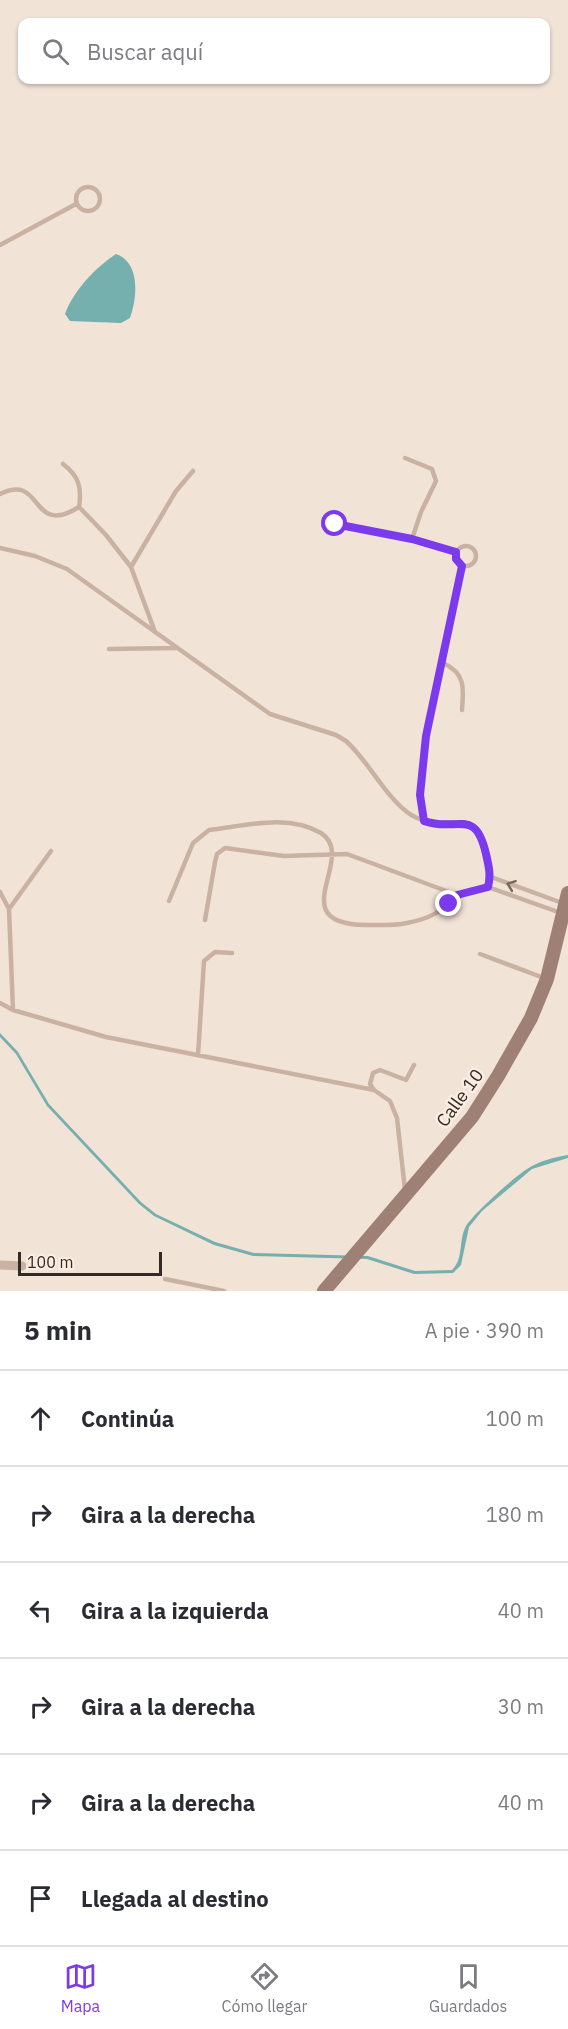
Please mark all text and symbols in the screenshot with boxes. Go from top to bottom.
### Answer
search box [18,18,550,84]
icon: search [39,35,72,68]
text: Buscar aquí [87,37,203,66]
route start [321,510,347,536]
one-way arrow [506,880,517,892]
route end [435,890,461,916]
street label: Calle 10 [431,1064,488,1131]
scale bar [18,1249,162,1276]
text: 100 m [27,1252,74,1272]
text: 5 min [24,1313,92,1347]
text: A pie · 390 m [425,1317,544,1344]
icon: ahead [24,1402,57,1435]
text: Continúa [81,1404,174,1433]
text: 100 m [486,1405,544,1432]
icon: right [24,1498,57,1531]
text: Gira a la derecha [81,1500,255,1529]
text: 180 m [486,1501,544,1528]
icon: left [24,1594,57,1627]
text: Gira a la izquierda [81,1596,269,1625]
text: 40 m [498,1597,544,1624]
icon: right [24,1690,57,1723]
text: Gira a la derecha [81,1692,255,1721]
text: 30 m [498,1693,544,1720]
icon: right [24,1786,57,1819]
text: Gira a la derecha [81,1788,255,1817]
text: 40 m [498,1789,544,1816]
icon: arrive [24,1882,57,1915]
text: Llegada al destino [81,1884,269,1913]
tab: Mapa [61,1960,100,2016]
tab: Cómo llegar [222,1960,307,2016]
tab: Guardados [429,1960,507,2016]

